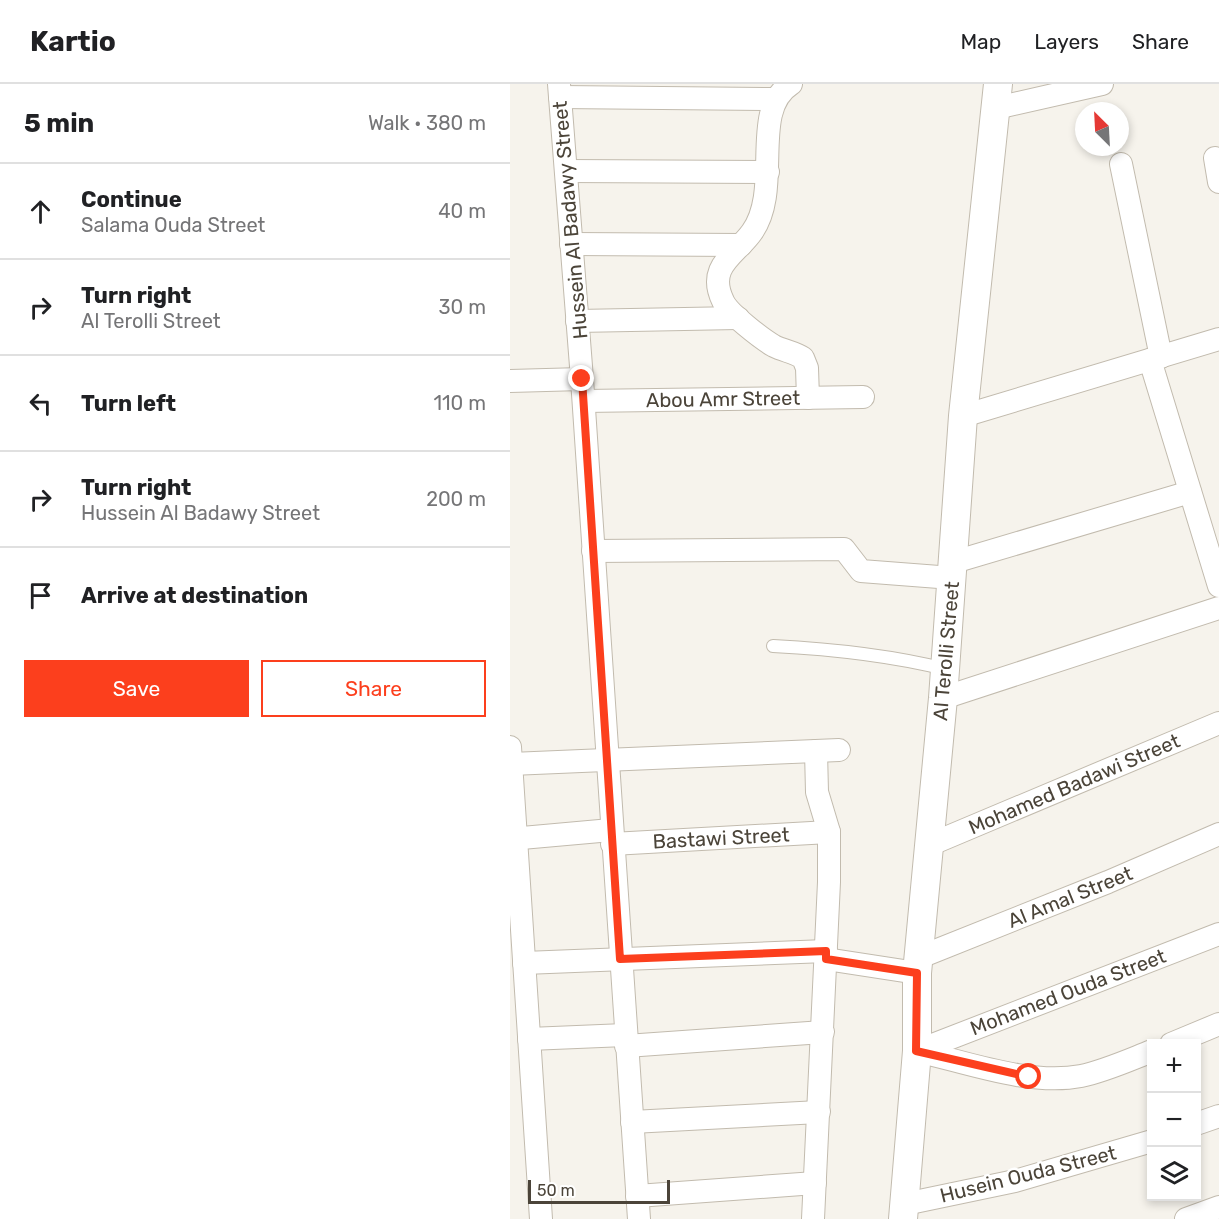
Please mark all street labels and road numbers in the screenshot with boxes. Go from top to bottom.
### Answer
street label: Hussein Al Badawy Street [548,100,592,340]
street label: Abou Amr Street [646,386,800,412]
street label: Al Terolli Street [928,580,964,722]
street label: Mohamed Badawi Street [965,728,1183,839]
street label: Bastawi Street [652,822,790,854]
street label: Al Amal Street [1004,861,1136,933]
street label: Mohamed Ouda Street [967,944,1169,1040]
street label: Husein Ouda Street [937,1140,1119,1208]

